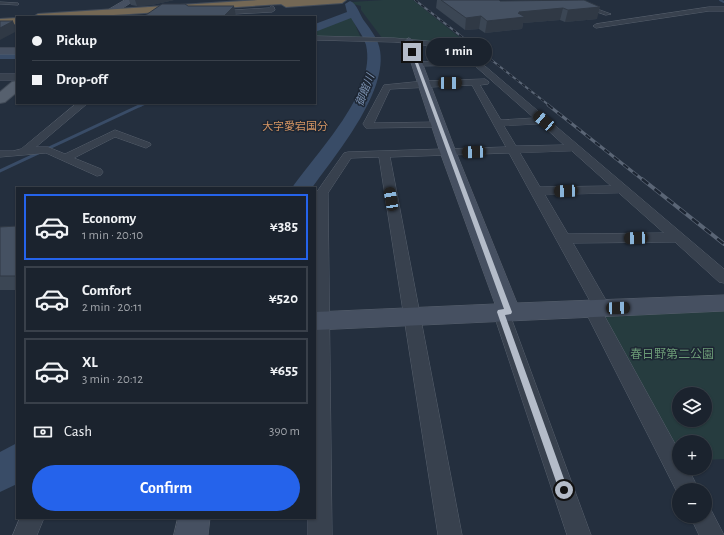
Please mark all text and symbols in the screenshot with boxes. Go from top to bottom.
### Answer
text: Pickup [56,33,97,48]
callout: 1 min [426,38,492,66]
route end [403,43,421,61]
text: 1 min [445,45,473,58]
water label: 御館川 [353,71,376,107]
text: Drop-off [56,72,108,87]
car [438,77,462,89]
car [531,109,557,133]
district label: 大字愛宕国分 [262,120,328,132]
car [462,146,486,158]
car [554,185,578,197]
car [383,186,399,212]
icon: car [34,209,70,245]
text: Economy [82,211,136,226]
text: ¥385 [270,219,298,234]
text: 1 min · 20:10 [82,229,143,242]
car [624,232,648,244]
icon: car [34,281,70,317]
text: Comfort [82,283,131,298]
text: ¥520 [269,291,298,306]
text: 2 min · 20:11 [82,301,142,314]
car [606,302,630,314]
park label: 春日野第二公園 [630,347,714,360]
icon: car [34,353,70,389]
text: XL [82,355,98,370]
text: ¥655 [270,363,298,378]
text: 3 min · 20:12 [82,373,143,386]
map controls [672,387,712,523]
button: layers [672,387,712,427]
icon: cash [32,421,54,443]
text: Cash [64,424,92,439]
text: 390 m [269,425,300,438]
button: + [672,435,712,475]
button: Confirm [32,465,300,511]
route start [555,481,573,499]
button: − [672,483,712,523]

